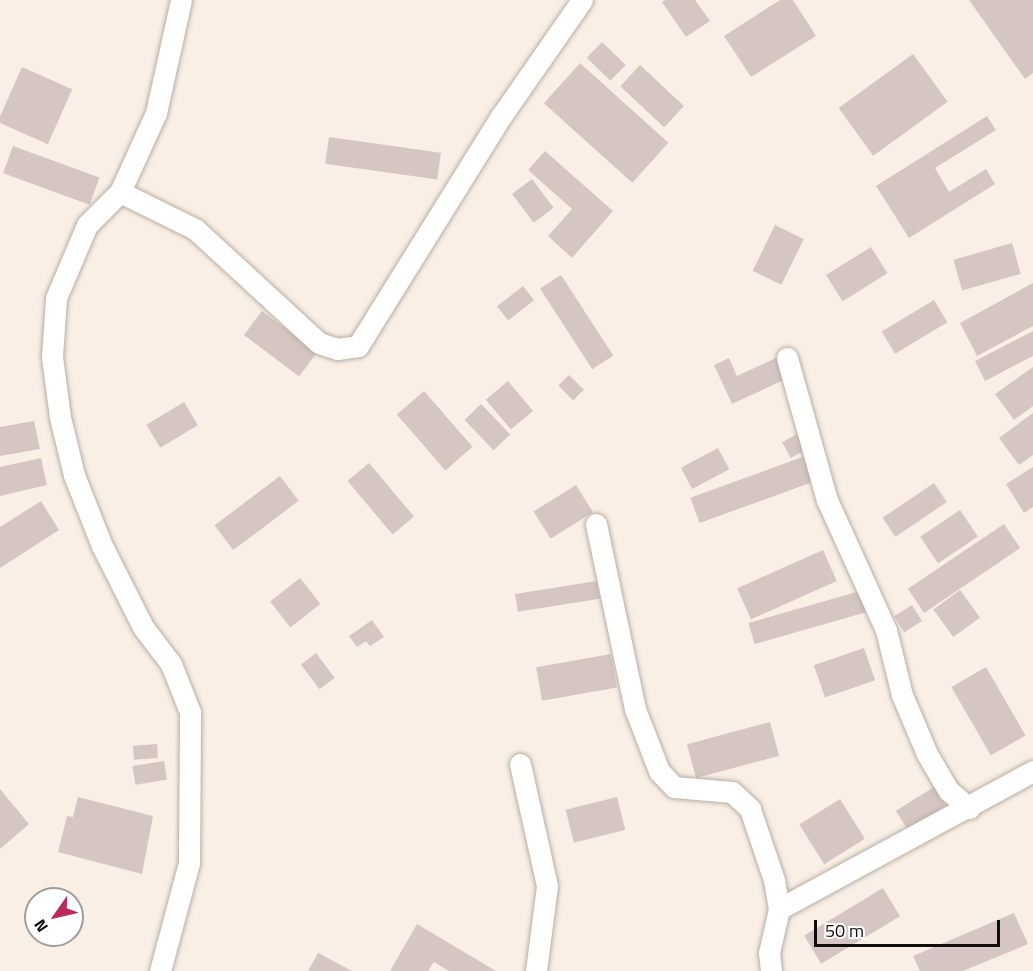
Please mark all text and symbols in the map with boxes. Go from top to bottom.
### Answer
north arrow [24,887,84,947]
scale bar [817,908,1003,946]
text: N [28,915,54,937]
text: 50 m [825,917,864,944]

